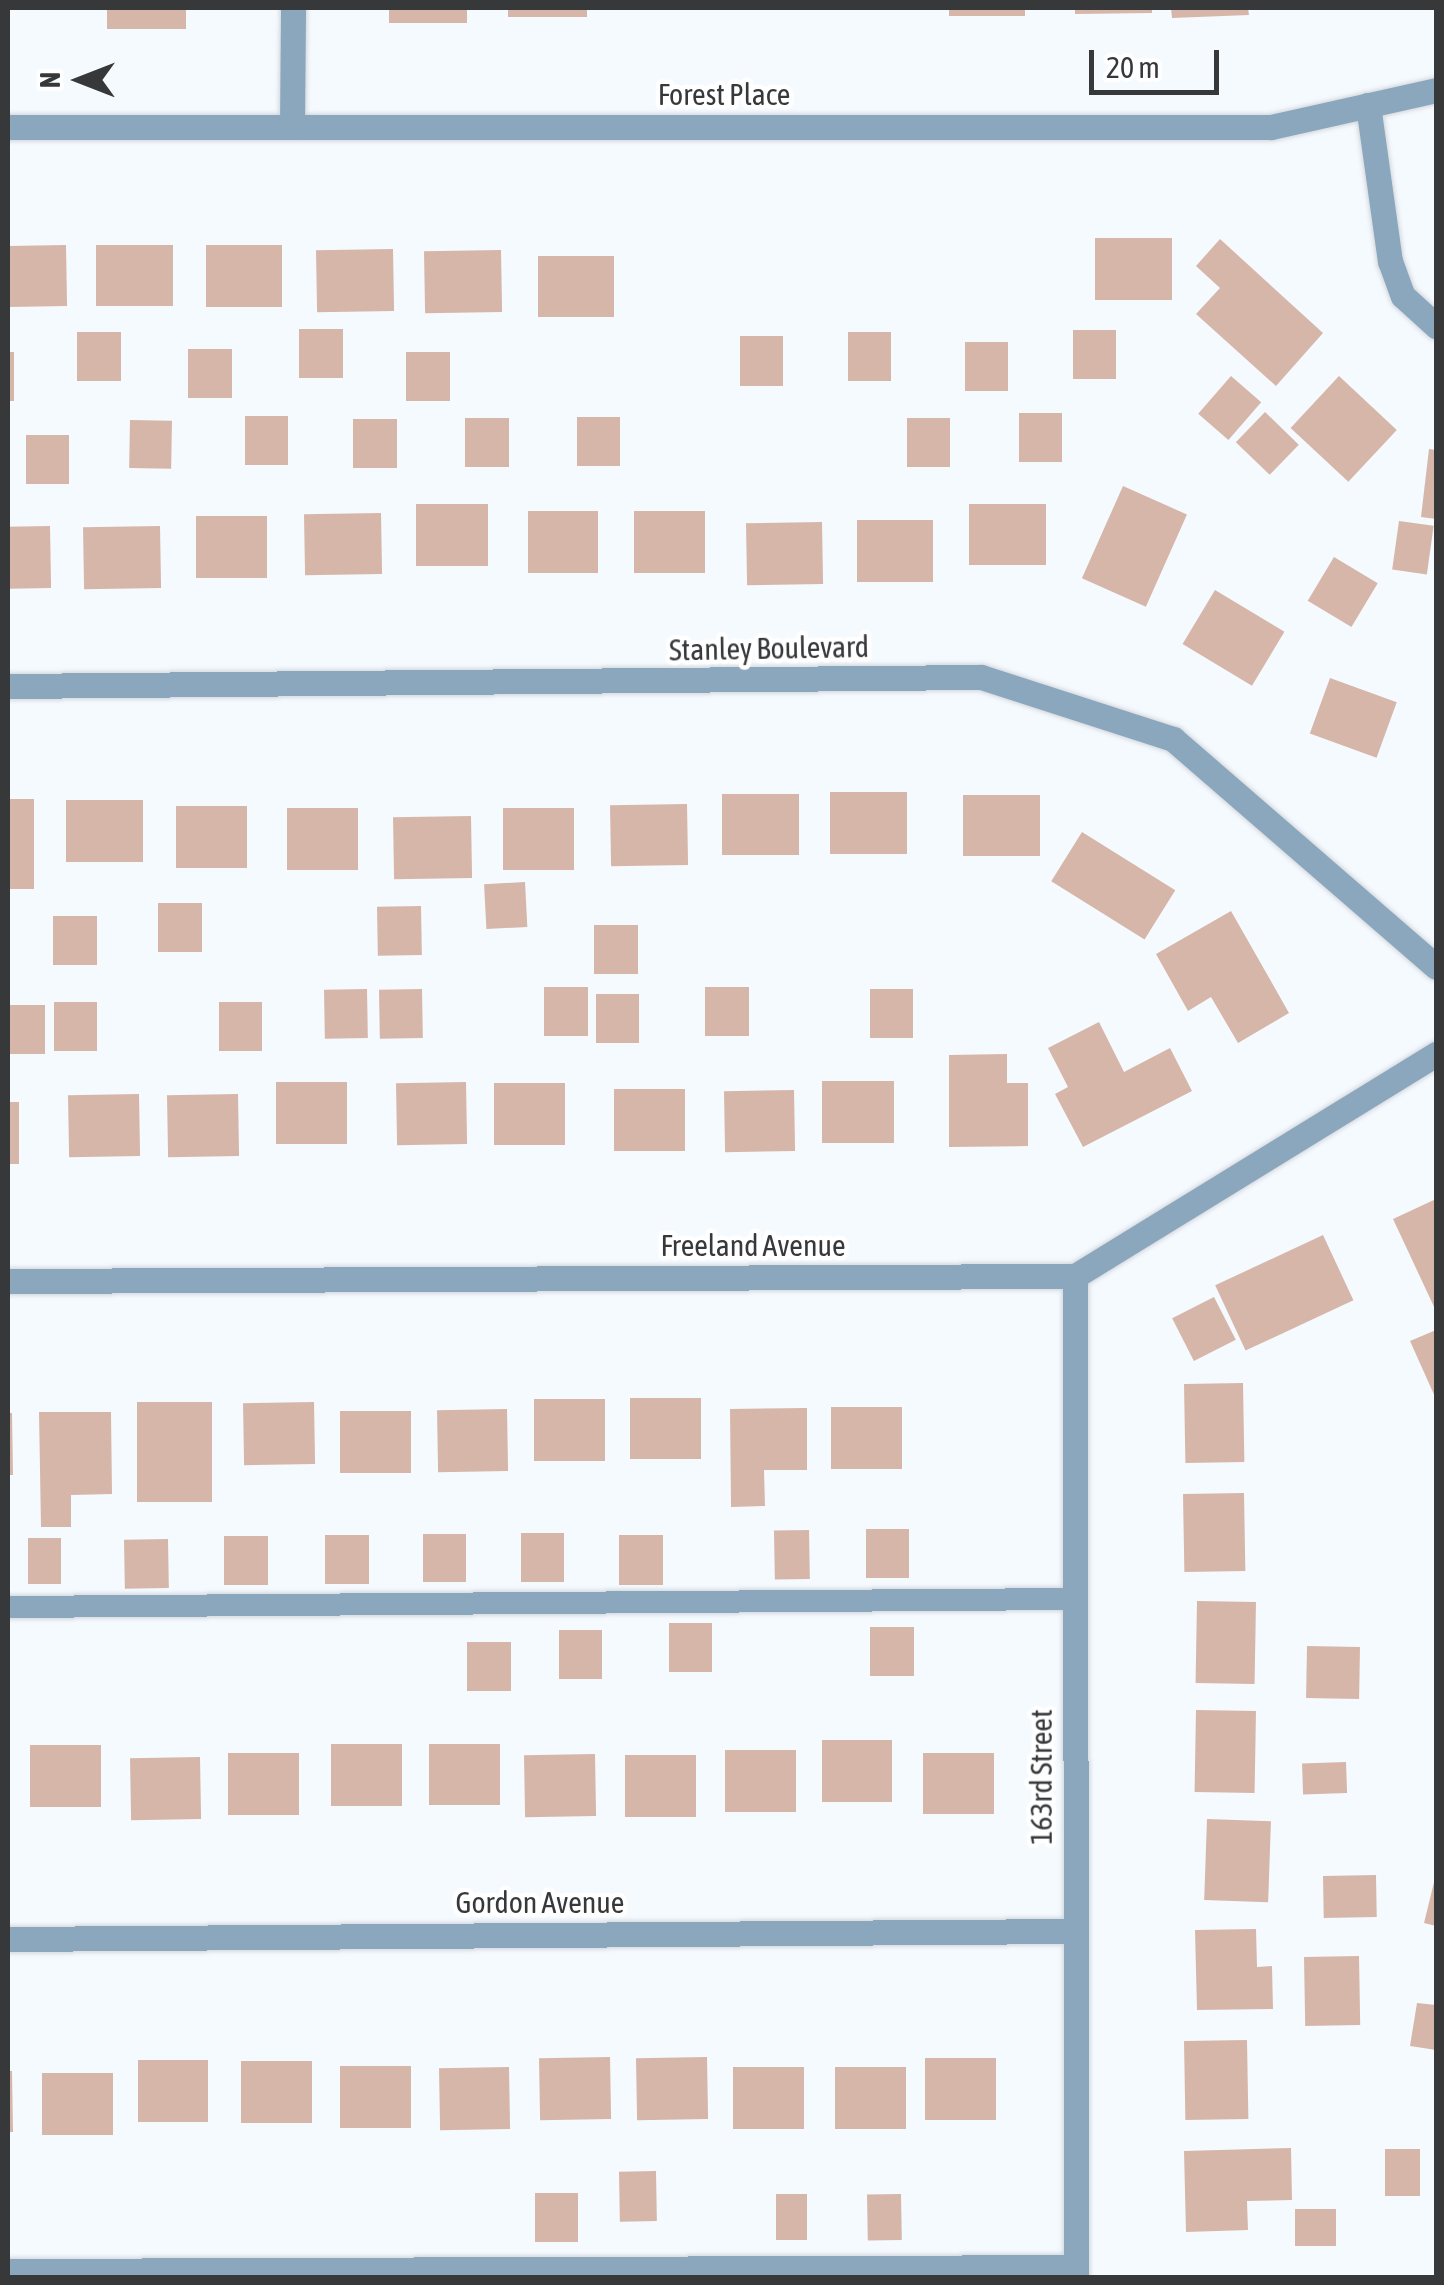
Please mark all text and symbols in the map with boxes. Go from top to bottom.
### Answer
north arrow [30,30,130,130]
scale bar [1094,30,1224,92]
text: 20 m [1106,50,1160,84]
text: N [34,72,66,88]
street label: Forest Place [658,76,790,112]
street label: Stanley Boulevard [669,628,869,668]
street label: Freeland Avenue [660,1227,846,1263]
street label: 163rd Street [1023,1709,1059,1845]
street label: Gordon Avenue [456,1884,624,1920]

